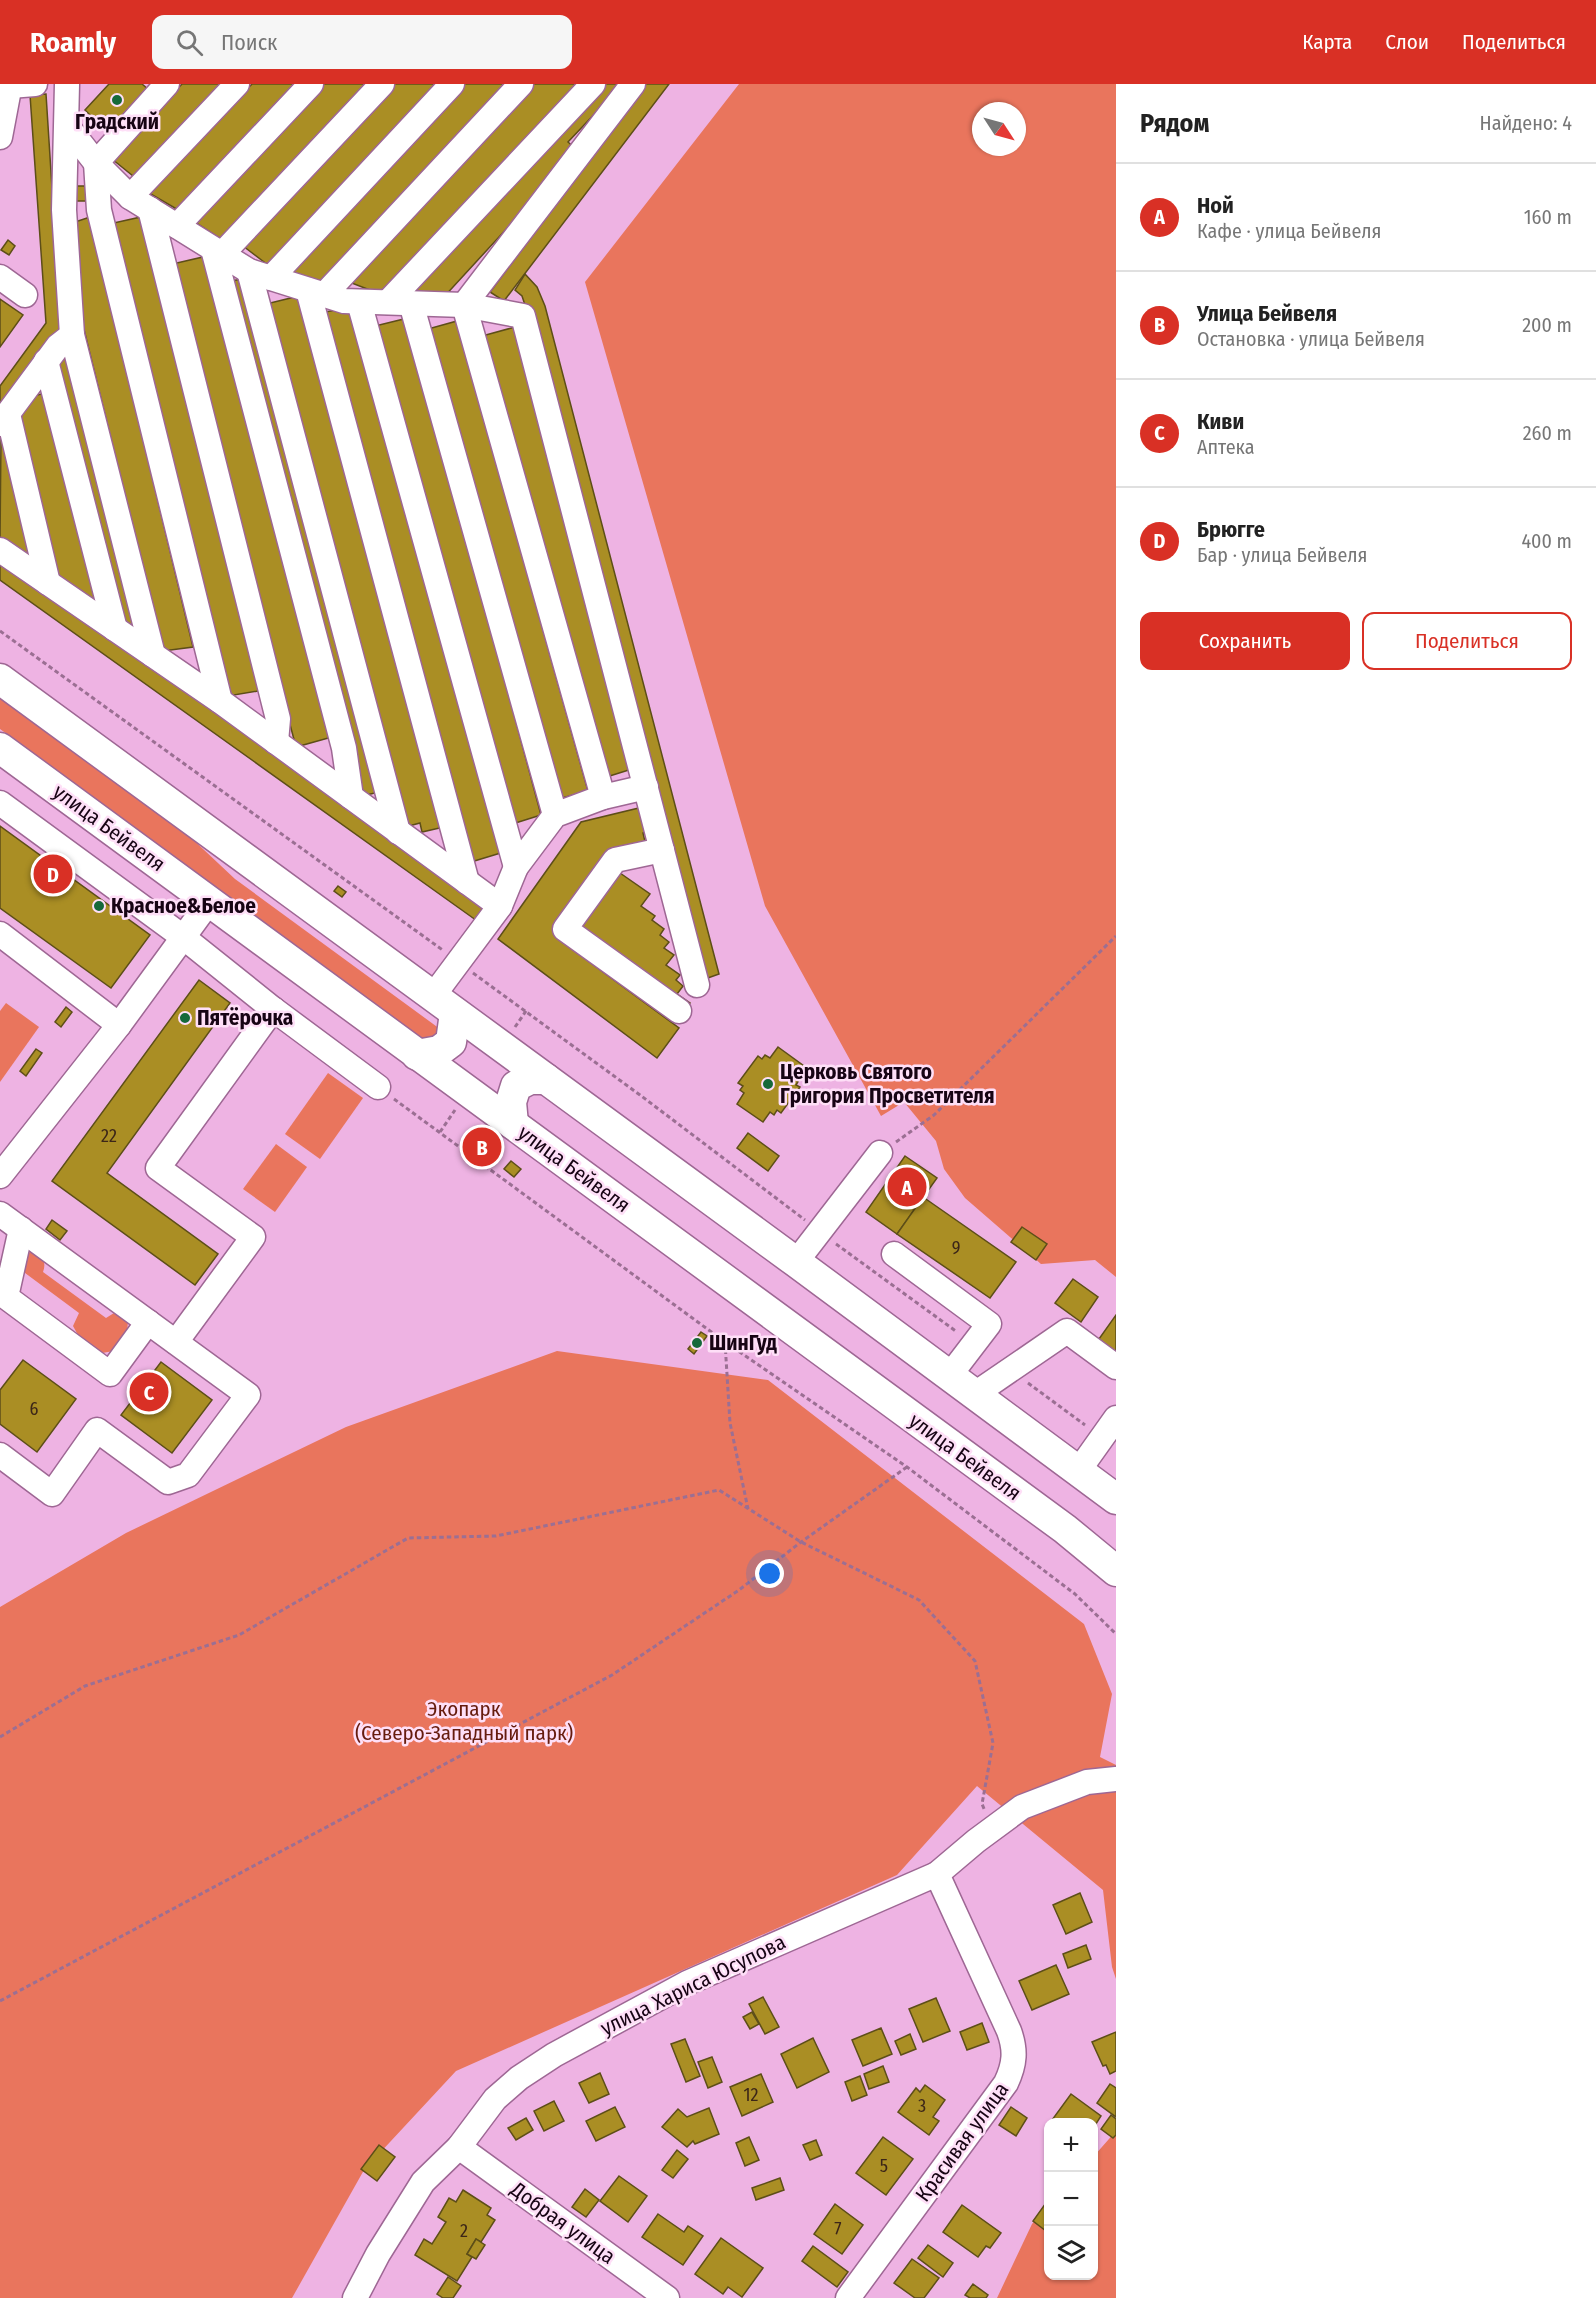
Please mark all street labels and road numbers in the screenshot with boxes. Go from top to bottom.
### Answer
street label: улица Бейвеля [48,779,170,877]
street label: улица Бейвеля [513,1120,635,1218]
street label: улица Бейвеля [904,1408,1026,1506]
street label: улица Хариса Юсупова [596,1929,790,2041]
street label: Красивая улица [910,2077,1014,2207]
street label: Добрая улица [505,2176,620,2270]

